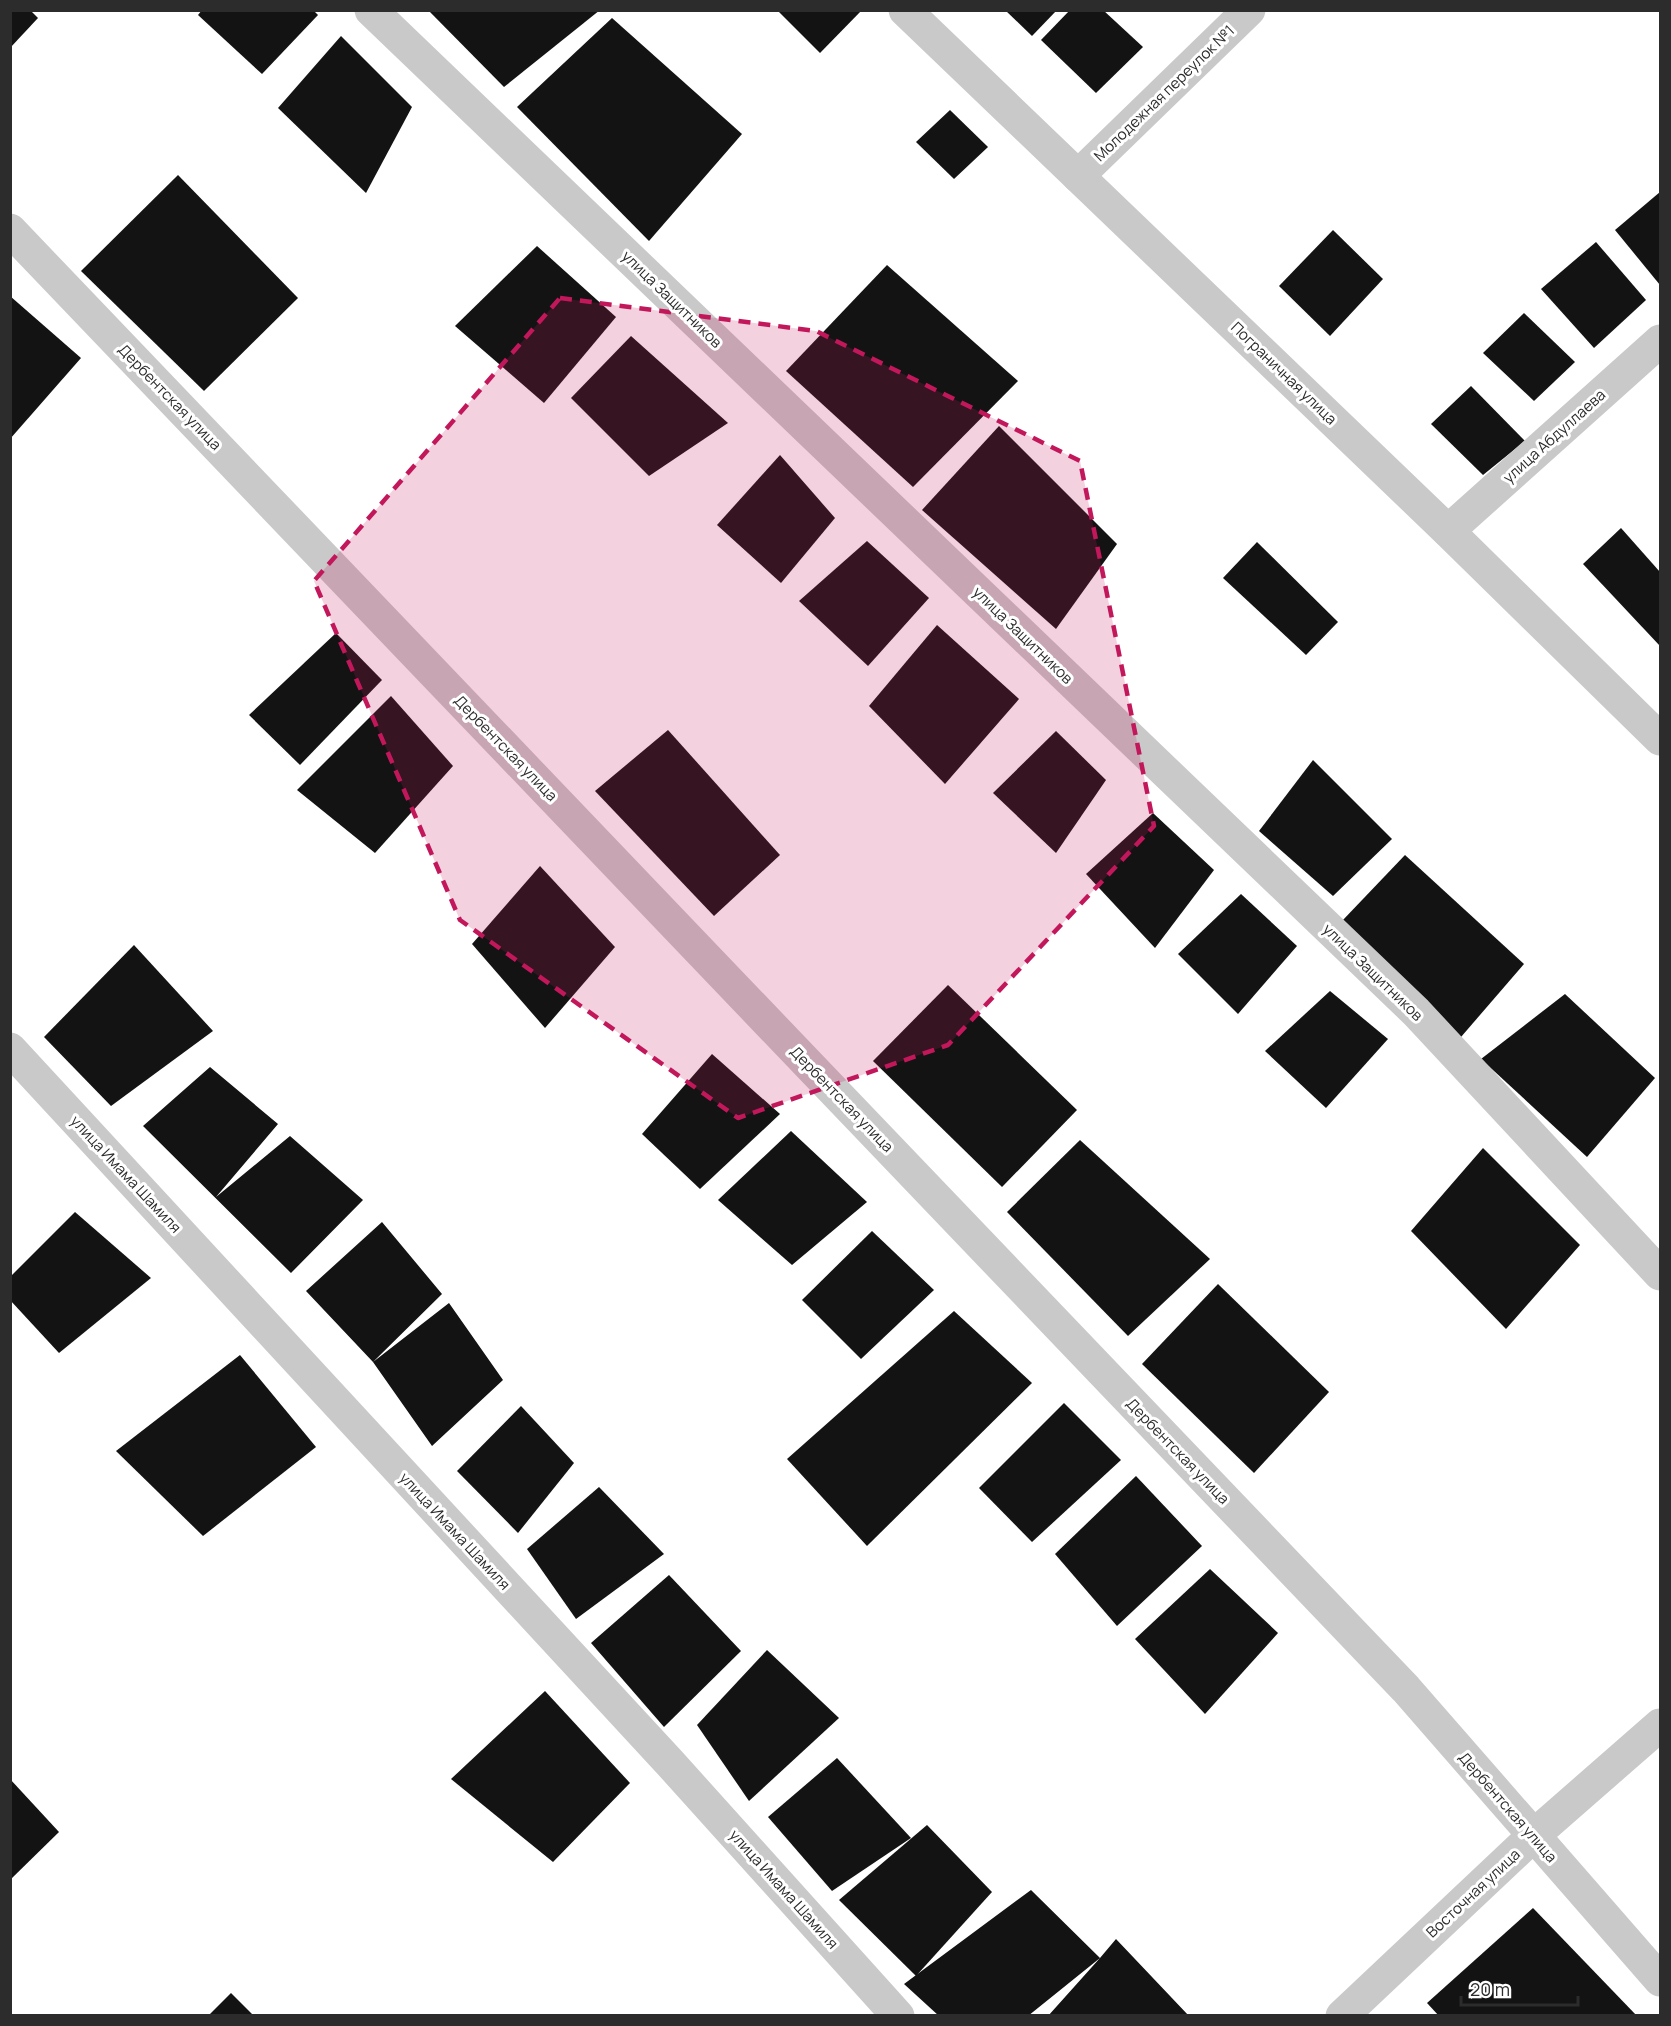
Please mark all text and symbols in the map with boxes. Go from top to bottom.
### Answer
street label: Молодежная переулок №1 [1089,20,1239,166]
street label: улица Защитников [617,246,727,352]
street label: Пограничная улица [1226,317,1342,429]
street label: Дербентская улица [114,339,226,455]
street label: улица Абдуллаева [1498,384,1610,488]
street label: улица Защитников [968,582,1078,688]
street label: Дербентская улица [450,690,562,806]
street label: улица Защитников [1318,919,1428,1025]
street label: Дербентская улица [786,1041,898,1157]
street label: улица Имама Шамиля [66,1111,186,1237]
street label: Дербентская улица [1122,1393,1234,1509]
street label: улица Имама Шамиля [395,1468,515,1594]
street label: Дербентская улица [1454,1747,1562,1867]
street label: улица Имама Шамиля [725,1825,843,1953]
street label: Восточная улица [1421,1844,1525,1942]
scale bar [1461,1969,1578,2007]
text: 20 m [1470,1977,1510,2001]

